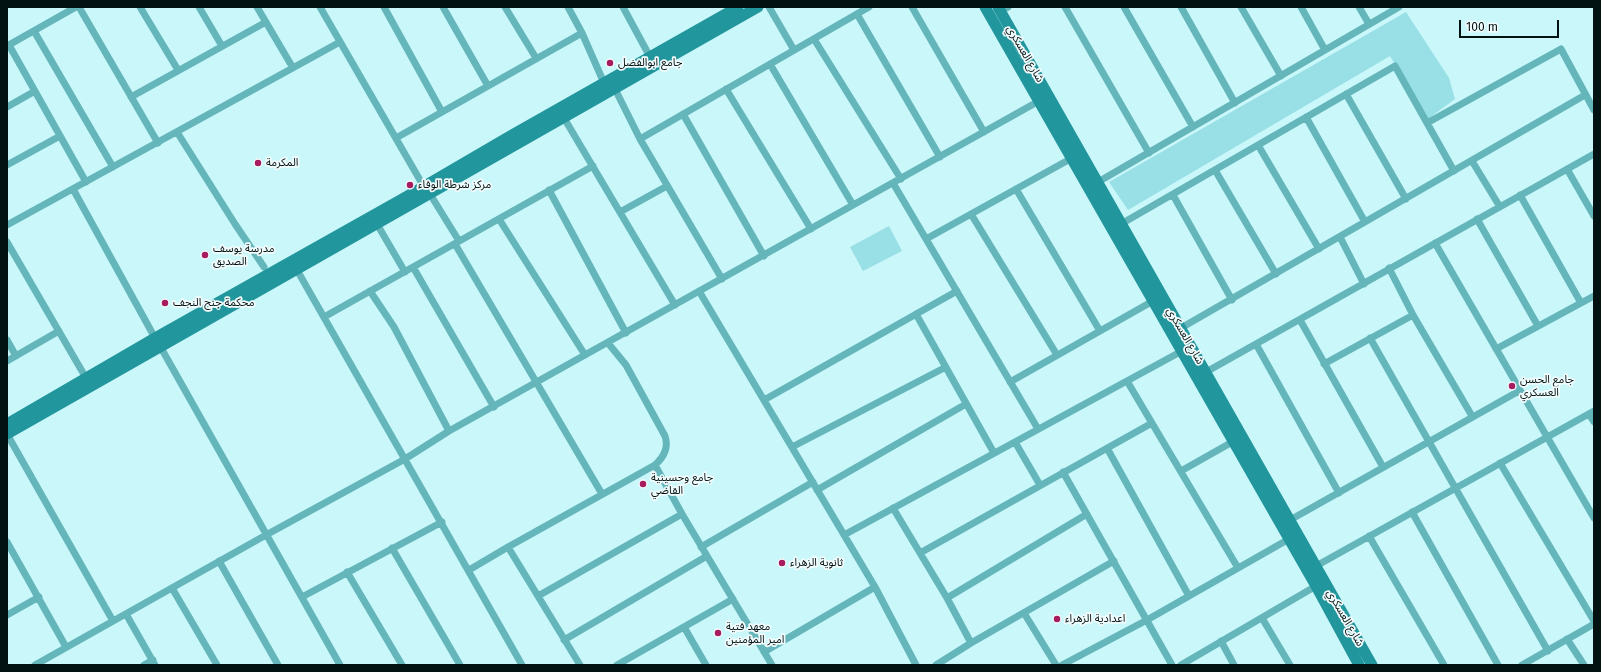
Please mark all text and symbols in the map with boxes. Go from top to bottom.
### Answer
scale bar [1461,12,1561,38]
text: 100 m [1466,20,1498,34]
street label: شارع العسكري [1003,23,1047,85]
place label: جامع ابوالفضل [618,56,682,70]
marker: جامع ابوالفضل [605,58,615,68]
place label: المكرمة [266,156,298,170]
marker: المكرمة [253,158,263,168]
place label: مركز شرطة الوفاء [418,178,491,192]
marker: مركز شرطة الوفاء [405,180,415,190]
place label: مدرسة يوسف الصديق [213,242,274,268]
marker: مدرسة يوسف الصديق [200,250,210,260]
place label: محكمة جنح النجف [173,296,255,310]
marker: محكمة جنح النجف [160,298,170,308]
street label: شارع العسكري [1163,305,1207,367]
place label: جامع الحسن العسكري [1520,373,1574,399]
marker: جامع الحسن العسكري [1507,381,1517,391]
place label: جامع وحسينية القاضي [651,471,713,497]
marker: جامع وحسينية القاضي [638,479,648,489]
place label: ثانوية الزهراء [790,556,843,570]
marker: ثانوية الزهراء [777,558,787,568]
street label: شارع العسكري [1323,587,1367,649]
place label: اعدادية الزهراء [1065,612,1125,626]
marker: اعدادية الزهراء [1052,614,1062,624]
place label: معهد فتية امير المؤمنين [726,620,784,646]
marker: معهد فتية امير المؤمنين [713,628,723,638]

